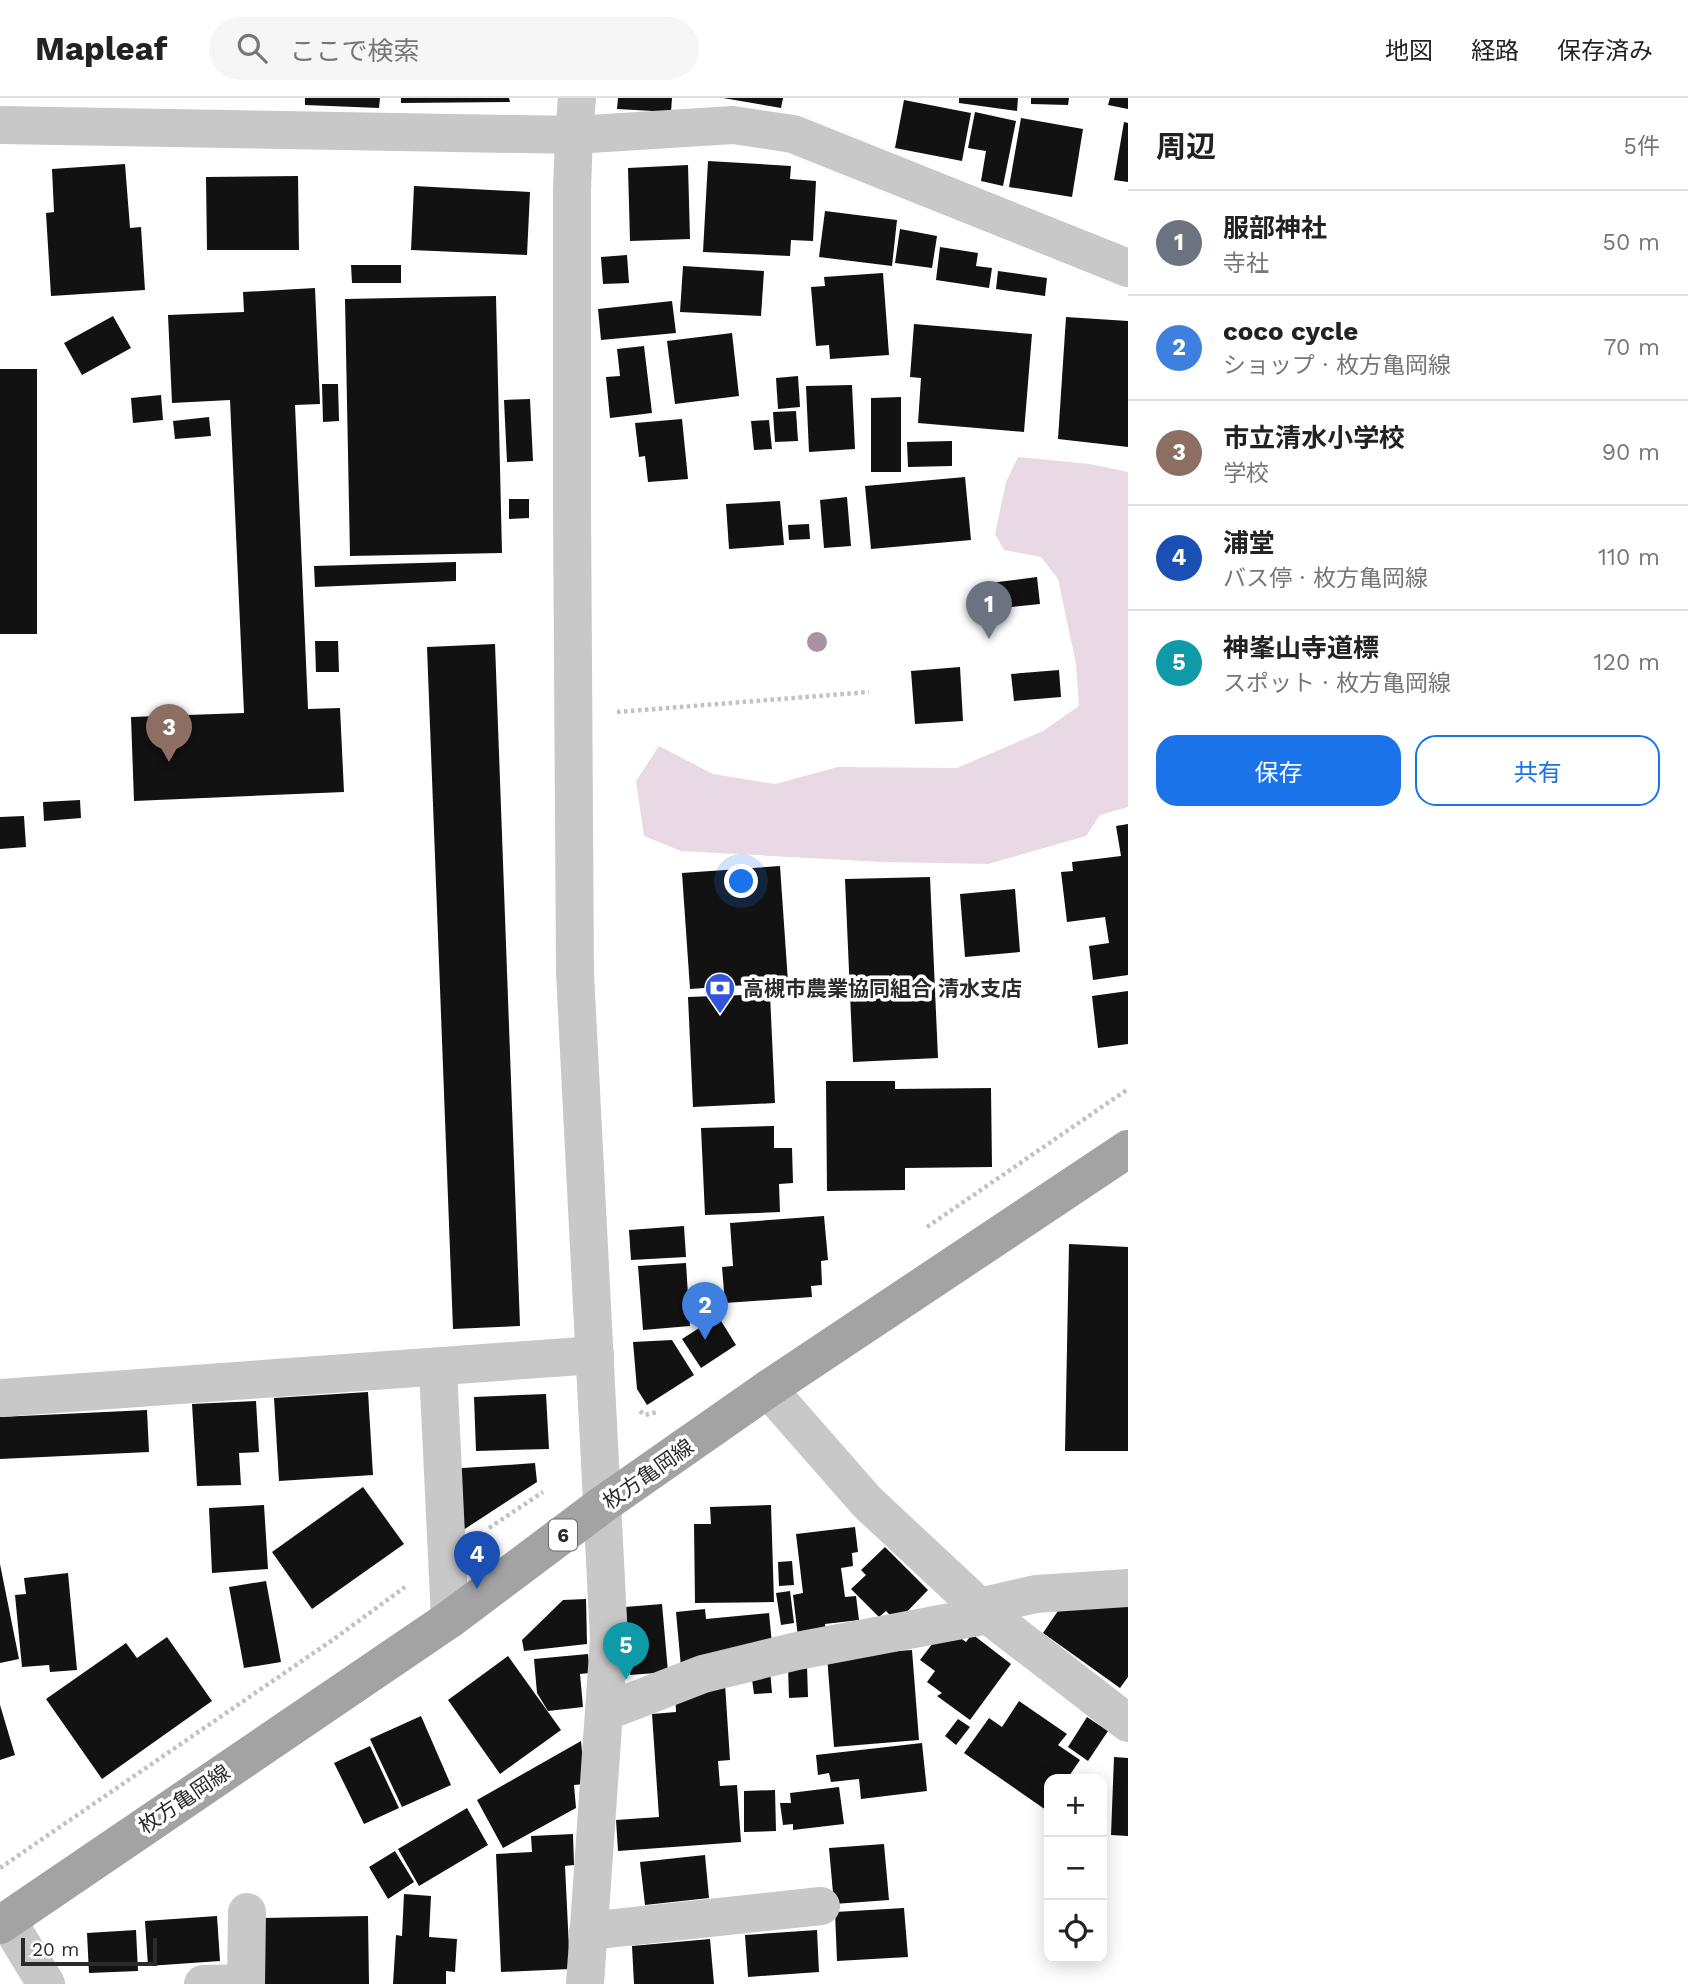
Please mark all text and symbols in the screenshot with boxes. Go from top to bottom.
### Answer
search box [209,17,699,80]
text: Mapleaf [35,29,167,68]
icon: search [233,29,271,67]
text: ここで検索 [289,36,419,66]
text: 地図 [1385,37,1433,65]
text: 経路 [1471,37,1519,65]
text: 保存済み [1557,37,1653,65]
text: 周辺 [1156,129,1216,164]
text: 5件 [1624,133,1660,160]
text: 服部神社 [1223,213,1327,243]
text: 1 [1174,229,1184,256]
text: 50 m [1603,229,1660,256]
text: 寺社 [1223,250,1269,277]
text: coco cycle [1223,316,1358,346]
text: 2 [1172,334,1186,361]
text: 70 m [1603,334,1660,361]
text: ショップ · 枚方亀岡線 [1223,352,1451,379]
text: 市立清水小学校 [1223,423,1405,453]
text: 3 [1172,439,1186,466]
text: 90 m [1602,439,1660,466]
text: 学校 [1223,460,1269,487]
text: 浦堂 [1223,528,1275,558]
text: 4 [1172,544,1186,571]
text: 110 m [1598,544,1660,571]
text: バス停 · 枚方亀岡線 [1223,565,1428,592]
pin: 1 [966,581,1012,639]
text: 神峯山寺道標 [1223,633,1379,663]
text: 5 [1172,649,1186,676]
text: 120 m [1594,649,1660,676]
text: スポット · 枚方亀岡線 [1223,670,1451,697]
pin: 3 [146,704,192,762]
button: 保存 [1156,735,1401,806]
button: 共有 [1415,735,1660,806]
your location [724,864,758,898]
bank icon: 高槻市農業協同組合 清水支店 [703,971,737,1015]
place label: 高槻市農業協同組合 清水支店 [743,976,1022,1001]
pin: 2 [682,1282,728,1340]
street label: 枚方亀岡線 [598,1434,698,1514]
road number: 6 [549,1520,577,1550]
pin: 4 [454,1531,500,1589]
pin: 5 [603,1622,649,1680]
street label: 枚方亀岡線 [133,1759,235,1839]
map controls [1044,1774,1107,1963]
button: + [1044,1774,1107,1837]
button: − [1044,1837,1107,1900]
button: locate [1044,1900,1107,1963]
scale bar [21,1935,158,1967]
text: 20 m [32,1938,79,1961]

